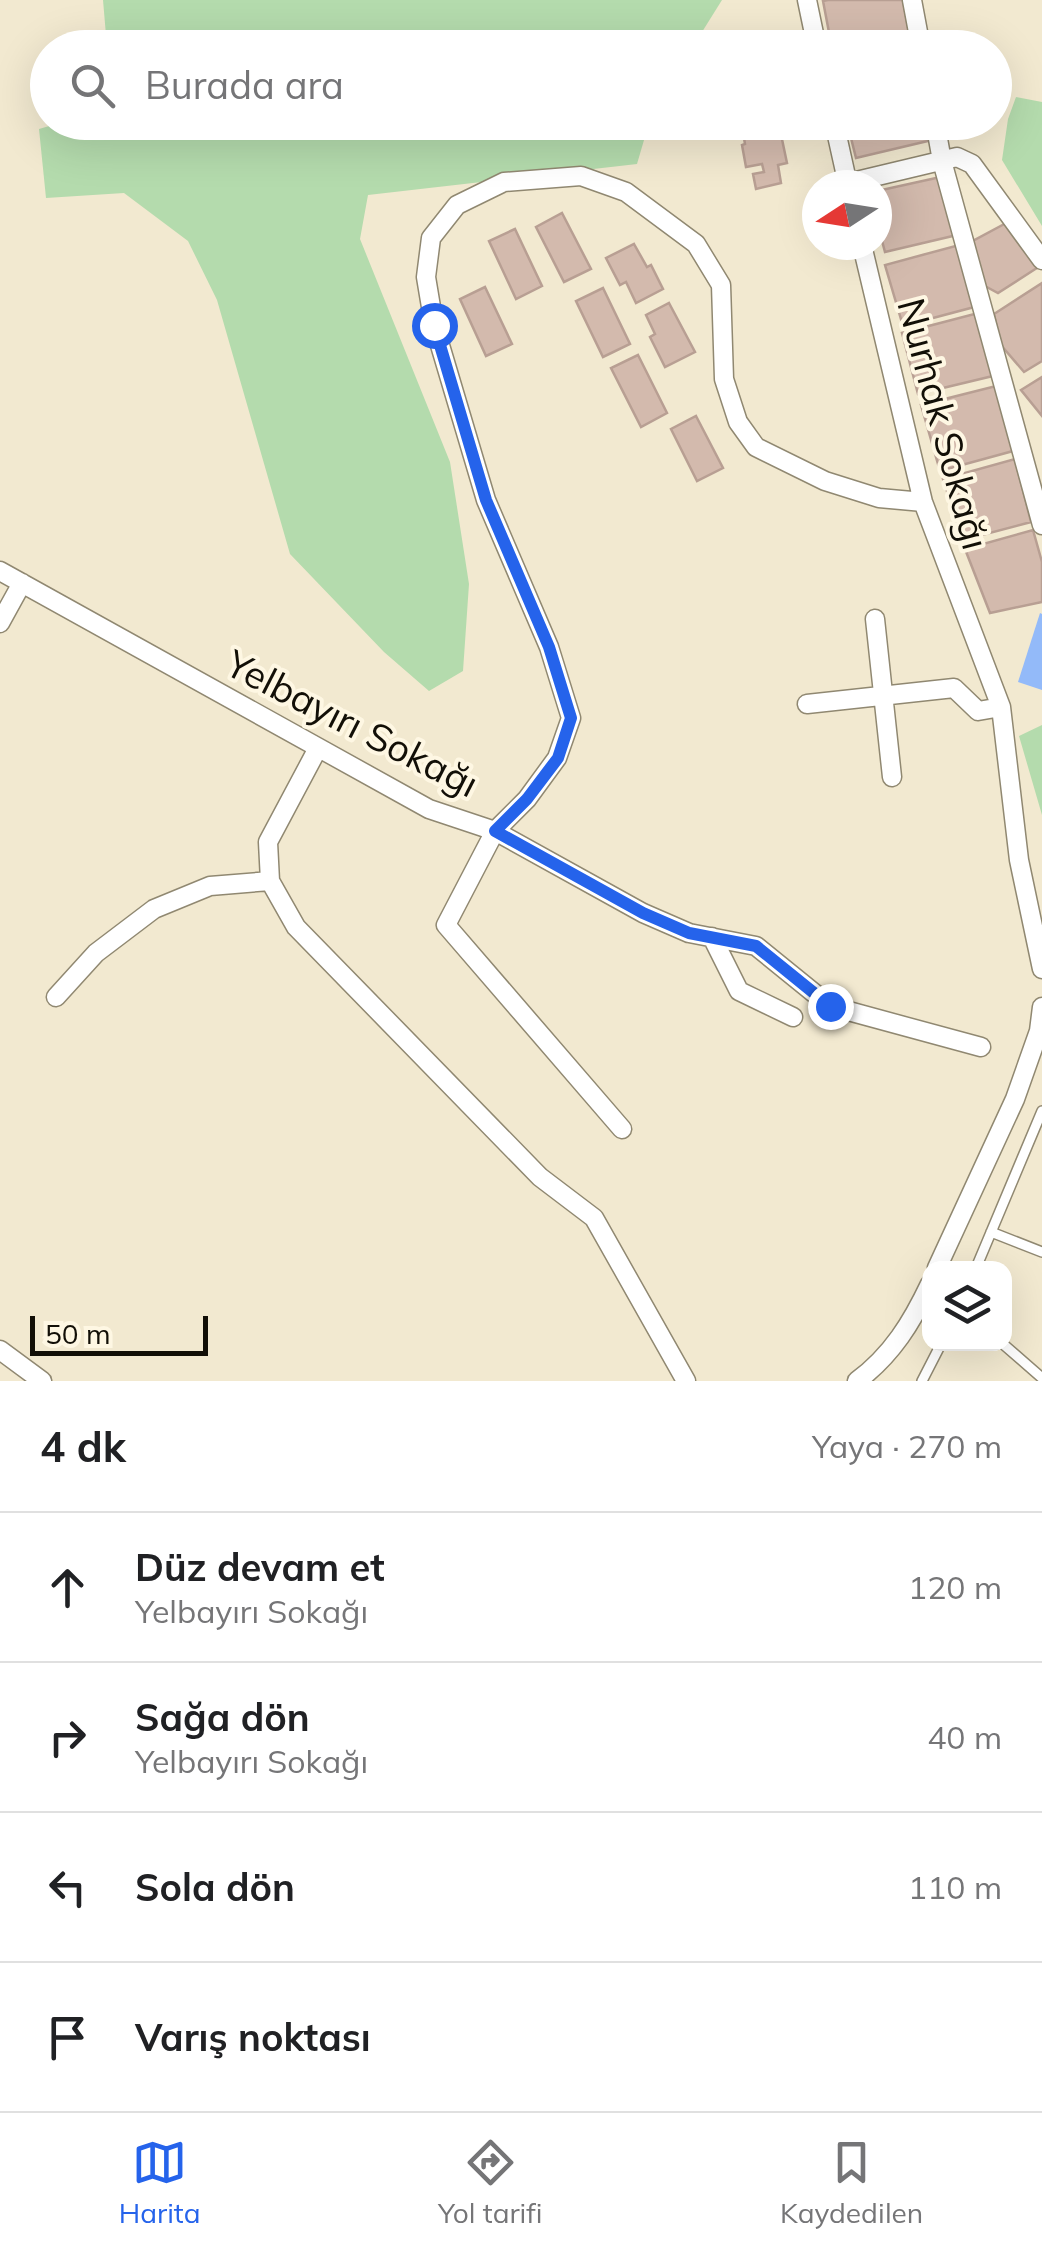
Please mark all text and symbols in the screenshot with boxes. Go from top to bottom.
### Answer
search box [30,30,1012,140]
icon: search [65,58,120,113]
text: Burada ara [145,61,344,109]
north arrow [802,170,892,260]
street label: Nurhak Sokağı [887,293,1001,555]
route start [412,303,458,349]
street label: Yelbayırı Sokağı [217,638,487,807]
route end [808,984,854,1030]
map controls [922,1261,1012,1351]
button: layers [922,1261,1012,1351]
scale bar [30,1311,208,1356]
text: 50 m [45,1316,111,1351]
text: 4 dk [40,1420,126,1473]
text: Yaya · 270 m [812,1426,1002,1466]
text: Düz devam et [135,1543,385,1591]
icon: ahead [40,1560,95,1615]
text: 120 m [908,1567,1002,1607]
text: Yelbayırı Sokağı [135,1591,368,1631]
text: Sağa dön [135,1693,310,1741]
icon: right [40,1710,95,1765]
text: 40 m [927,1717,1002,1757]
text: Yelbayırı Sokağı [135,1741,368,1781]
icon: left [40,1860,95,1915]
text: Sola dön [135,1863,295,1911]
text: 110 m [908,1867,1002,1907]
icon: arrive [40,2010,95,2065]
text: Varış noktası [135,2013,371,2061]
tab: Harita [119,2135,200,2230]
tab: Yol tarifi [438,2135,542,2230]
tab: Kaydedilen [780,2135,923,2230]

